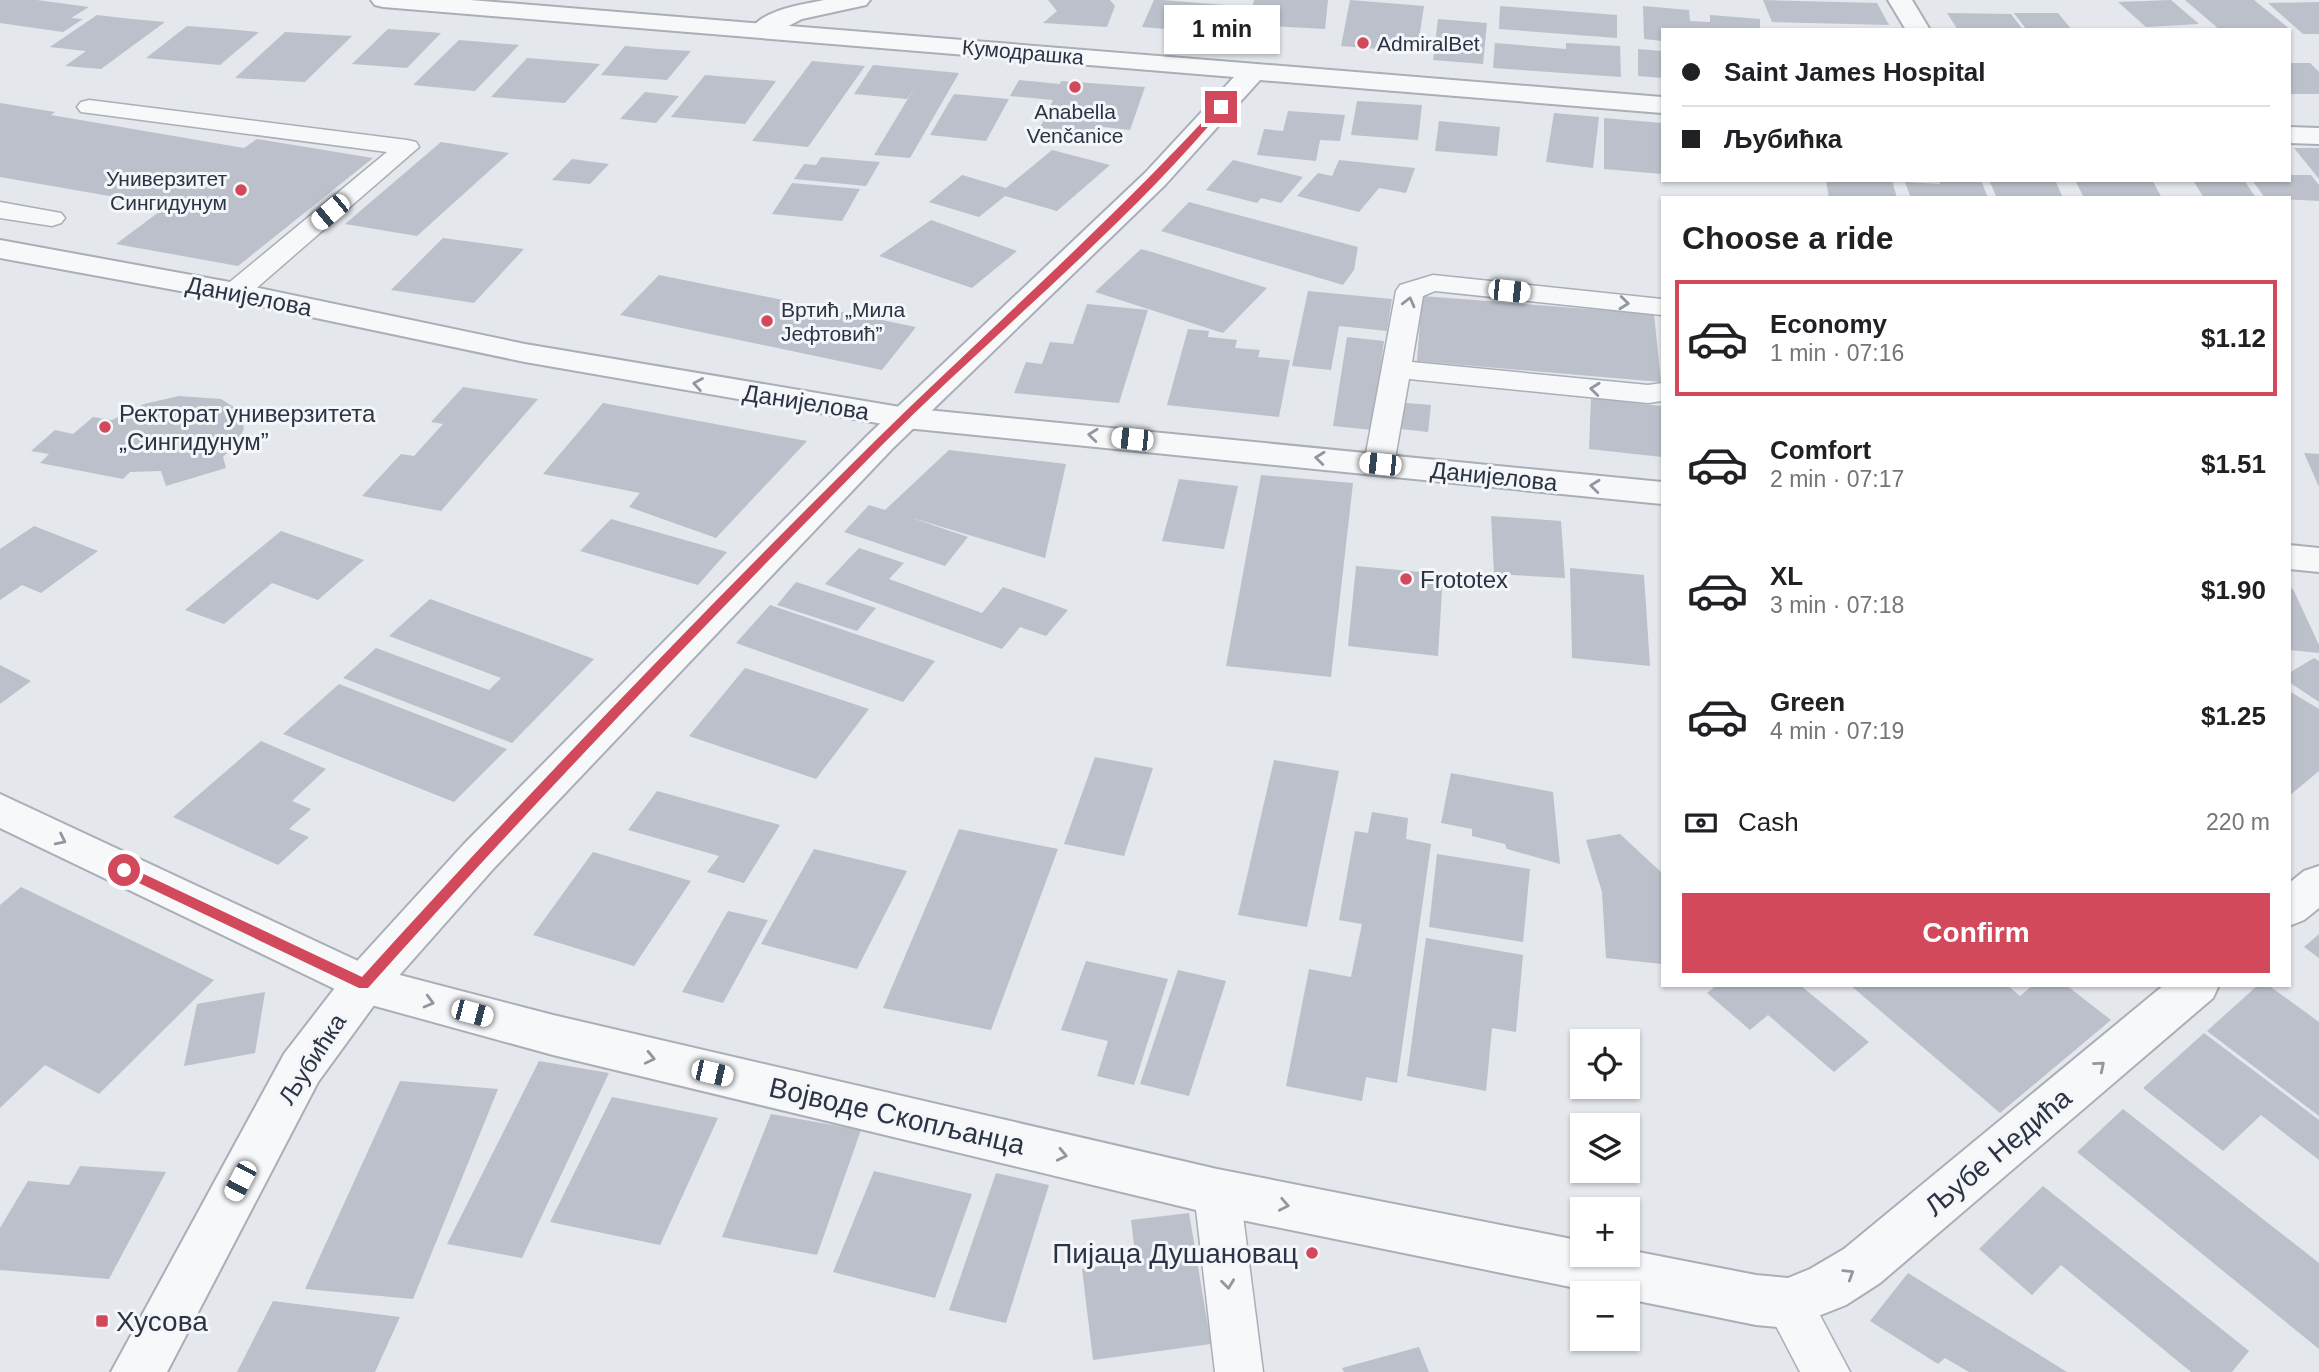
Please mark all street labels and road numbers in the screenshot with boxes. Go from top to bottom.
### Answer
street label: Кумодрашка [961,35,1085,69]
street label: Данијелова [184,271,315,322]
street label: Данијелова [741,379,872,425]
street label: Данијелова [1429,456,1560,496]
street label: Љубићка [273,1008,352,1109]
street label: Војводе Скопљанца [766,1072,1028,1161]
street label: Љубе Недића [1919,1082,2078,1222]

